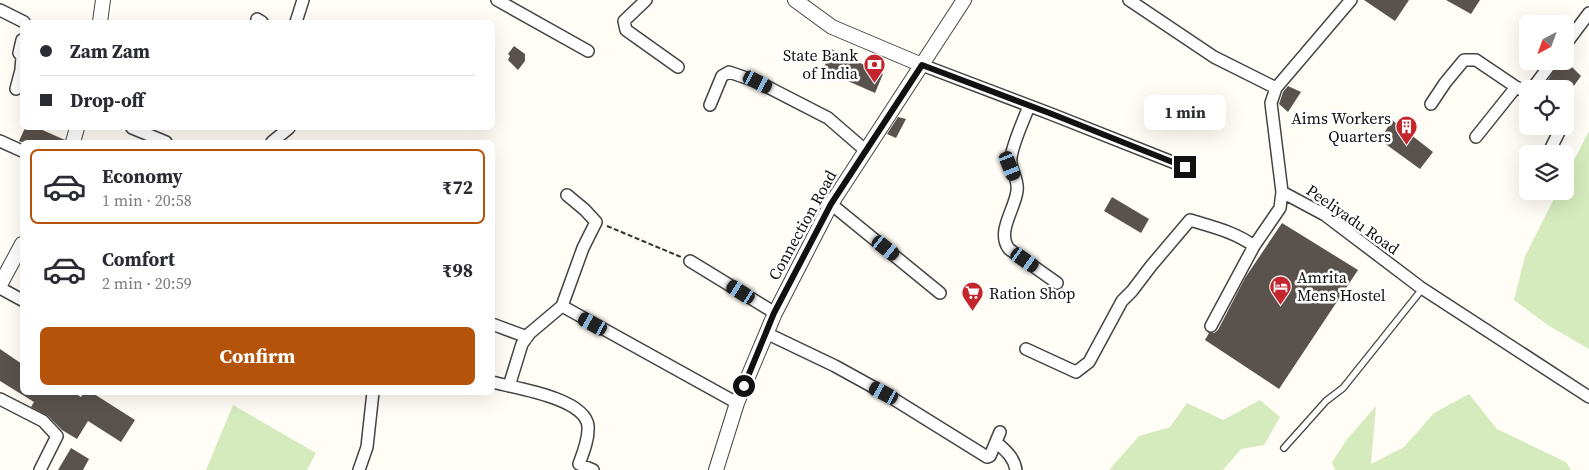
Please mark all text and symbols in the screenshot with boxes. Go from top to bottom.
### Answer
north arrow [1519,15,1574,70]
map controls [1519,15,1574,200]
text: Zam Zam [70,38,150,64]
place label: State Bank of India [783,44,859,84]
bank icon: State Bank of India [862,52,886,83]
car [741,69,774,95]
button: locate [1519,80,1574,135]
text: Drop-off [70,87,144,113]
callout: 1 min [1144,94,1226,130]
text: 1 min [1164,101,1206,123]
place label: Aims Workers Quarters [1291,107,1391,147]
building icon: Aims Workers Quarters [1395,115,1419,146]
button: layers [1519,145,1574,200]
car [997,149,1022,183]
route end [1174,156,1196,178]
text: Economy [102,163,183,189]
icon: car [42,164,87,209]
street label: Connection Road [763,166,841,284]
text: ₹72 [442,174,473,200]
street label: Peeliyadu Road [1302,179,1404,259]
text: 1 min · 20:58 [102,189,192,211]
car [869,233,902,263]
car [1008,245,1041,275]
text: Comfort [102,246,175,272]
icon: car [42,247,87,292]
text: ₹98 [442,257,473,283]
place label: Amrita Mens Hostel [1297,266,1386,306]
text: 2 min · 20:59 [102,272,192,294]
hotel icon: Amrita Mens Hostel [1269,274,1293,305]
car [724,278,757,306]
supermarket icon: Ration Shop [961,281,985,312]
place label: Ration Shop [989,282,1075,304]
car [576,310,609,338]
button: Confirm [40,327,475,385]
route start [733,375,755,397]
car [867,379,900,407]

